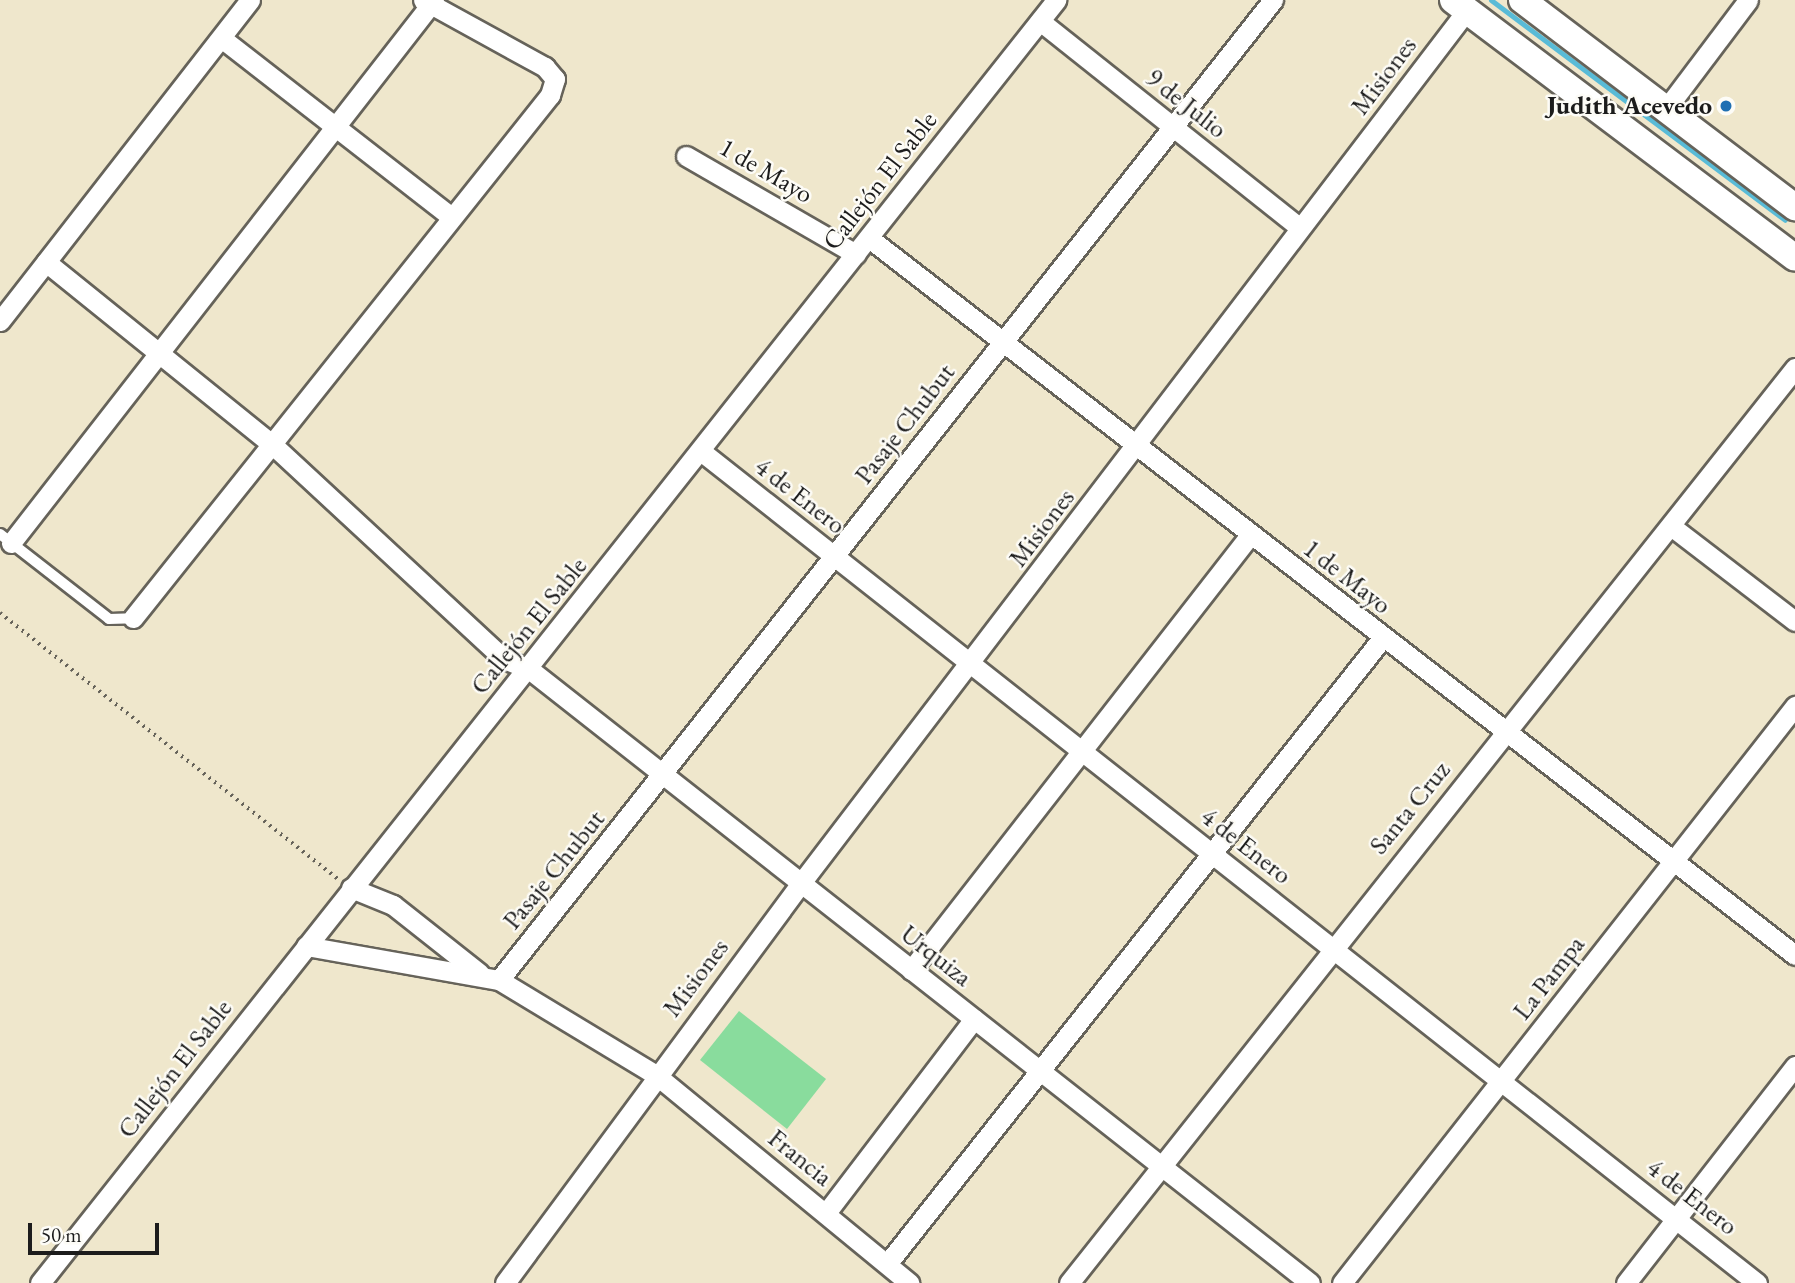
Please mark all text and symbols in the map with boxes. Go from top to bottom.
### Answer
street label: Misiones [1345,31,1423,121]
street label: 9 de Julio [1139,63,1233,145]
place label: Judith Acevedo [1547,90,1712,122]
marker: Judith Acevedo [1718,98,1734,114]
street label: Callejón El Sable [816,106,944,256]
street label: 1 de Mayo [714,132,818,210]
street label: Pasaje Chubut [848,358,962,490]
street label: 4 de Enero [749,451,851,541]
street label: Misiones [1003,483,1081,573]
street label: 1 de Mayo [1297,533,1397,621]
street label: Callejón El Sable [464,551,594,701]
street label: Santa Cruz [1363,755,1457,861]
street label: 4 de Enero [1195,801,1297,891]
street label: Pasaje Chubut [497,804,611,936]
street label: Urquiza [894,919,978,993]
street label: La Pampa [1507,930,1591,1026]
street label: Misiones [657,933,735,1023]
street label: Callejón El Sable [111,994,239,1144]
street label: Francia [762,1123,838,1193]
street label: 4 de Enero [1641,1152,1743,1242]
scale bar [32,1210,163,1254]
text: 50 m [41,1221,82,1248]

